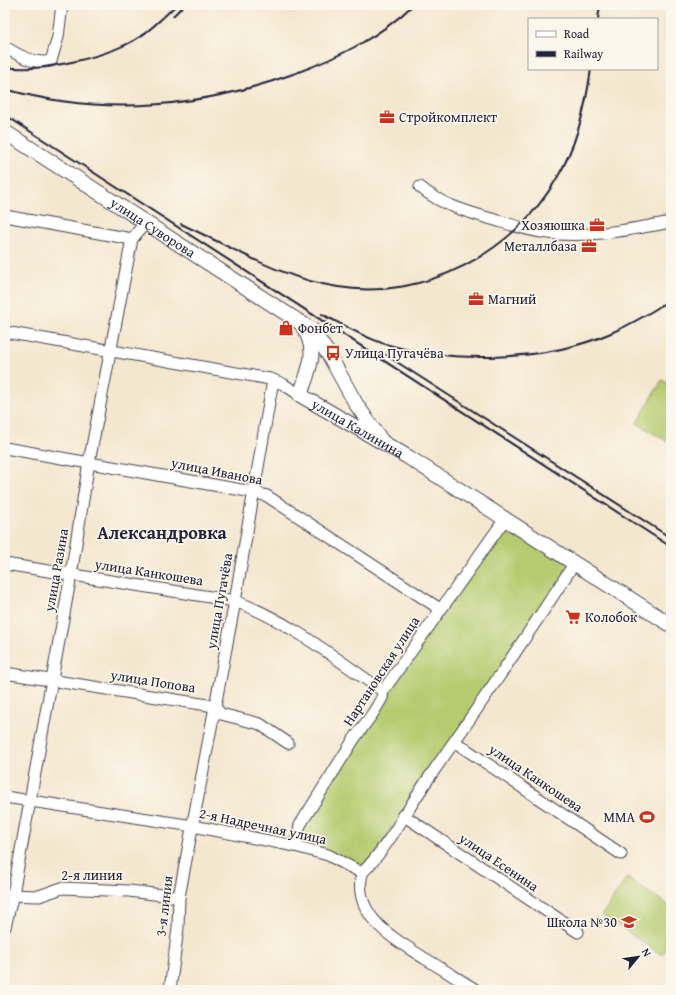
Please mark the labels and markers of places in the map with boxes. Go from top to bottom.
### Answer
place label: Стройкомплект [399,107,497,127]
office icon: Стройкомплект [378,108,396,126]
place label: Хозяюшка [521,215,585,235]
office icon: Хозяюшка [588,216,606,234]
place label: Металлбаза [504,236,577,256]
office icon: Металлбаза [580,237,598,255]
place label: Магний [488,289,536,309]
office icon: Магний [467,290,485,308]
place label: Фонбет [298,318,343,338]
shop icon: Фонбет [277,319,295,337]
place label: Улица Пугачёва [345,343,444,363]
bus stop icon: Улица Пугачёва [324,344,342,362]
place label: Колобок [585,607,638,627]
supermarket icon: Колобок [564,608,582,626]
place label: MMA [604,807,636,827]
sports icon: MMA [638,808,656,826]
place label: Школа №30 [547,912,617,932]
school or university icon: Школа №30 [620,913,638,931]

